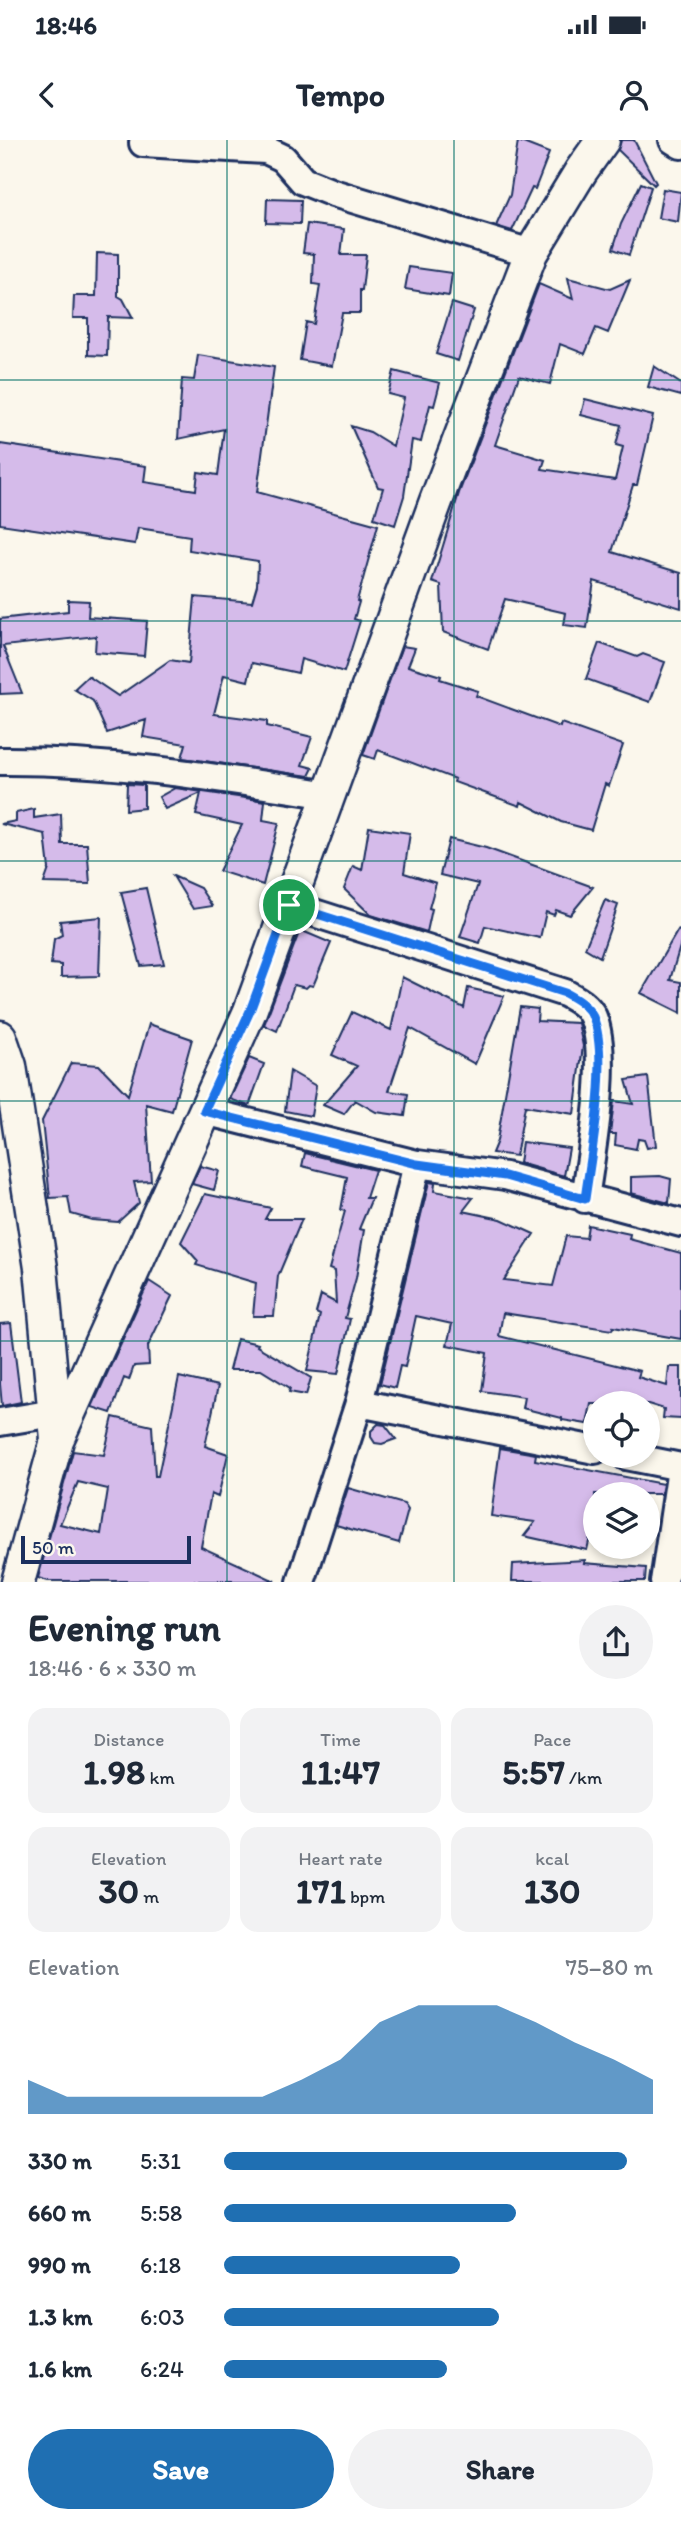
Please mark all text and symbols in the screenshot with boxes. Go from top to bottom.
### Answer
text: 18:46 [35,9,97,41]
icon: back [28,76,66,114]
text: Tempo [296,76,385,114]
icon: person [615,76,653,114]
pin [259,875,319,935]
icon: arrive [270,886,308,924]
map controls [583,1391,660,1559]
button: locate [583,1391,660,1468]
button: layers [583,1482,660,1559]
scale bar [21,1532,191,1564]
text: 50 m [32,1536,74,1559]
text: Evening run [28,1605,221,1651]
button: share [579,1605,653,1679]
text: 18:46 · 6 × 330 m [28,1654,196,1682]
text: Distance [93,1728,164,1751]
text: Time [320,1728,361,1751]
text: Pace [533,1728,571,1751]
text: 1.98 [83,1751,145,1793]
text: 11:47 [301,1751,380,1793]
text: 5:57 [502,1751,565,1793]
text: km [145,1766,175,1789]
text: /km [565,1766,602,1789]
text: Elevation [91,1847,167,1870]
text: Heart rate [298,1847,383,1870]
text: kcal [535,1847,569,1870]
text: 30 [98,1870,139,1912]
text: 171 [296,1870,346,1912]
text: 130 [524,1870,581,1912]
text: m [139,1885,159,1908]
text: bpm [346,1885,385,1908]
text: Elevation [28,1953,119,1981]
text: 75–80 m [565,1953,653,1981]
text: 330 m [28,2147,92,2175]
text: 5:31 [140,2147,181,2175]
text: 660 m [28,2199,91,2227]
text: 5:58 [140,2199,182,2227]
text: 990 m [28,2251,91,2279]
text: 6:18 [140,2251,181,2279]
text: 1.3 km [28,2303,92,2331]
text: 6:03 [140,2303,185,2331]
text: 1.6 km [28,2355,92,2383]
text: 6:24 [140,2355,184,2383]
button: Save [28,2429,334,2509]
button: Share [348,2429,653,2509]

